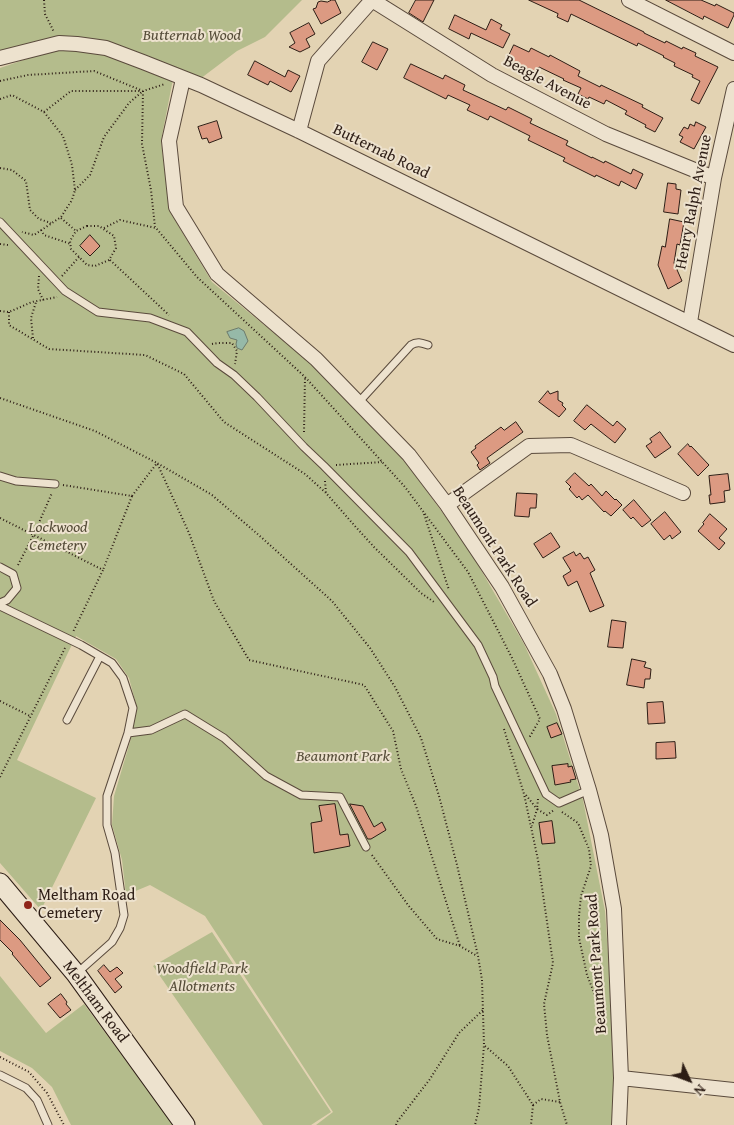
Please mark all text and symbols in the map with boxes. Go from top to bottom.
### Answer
park label: Butternab Wood [143,26,241,46]
street label: Beagle Avenue [500,52,594,114]
street label: Butternab Road [330,120,432,184]
street label: Henry Ralph Avenue [672,133,716,271]
street label: Beaumont Park Road [448,483,540,611]
park label: Lockwood Cemetery [28,518,88,556]
park label: Beaumont Park [296,747,390,767]
place label: Meltham Road Cemetery [38,886,135,924]
street label: Beaumont Park Road [583,893,611,1035]
marker: Meltham Road Cemetery [22,899,34,911]
street label: Meltham Road [58,957,132,1047]
park label: Woodfield Park Allotments [156,959,248,997]
north arrow [664,1055,714,1105]
text: N [689,1080,710,1100]

